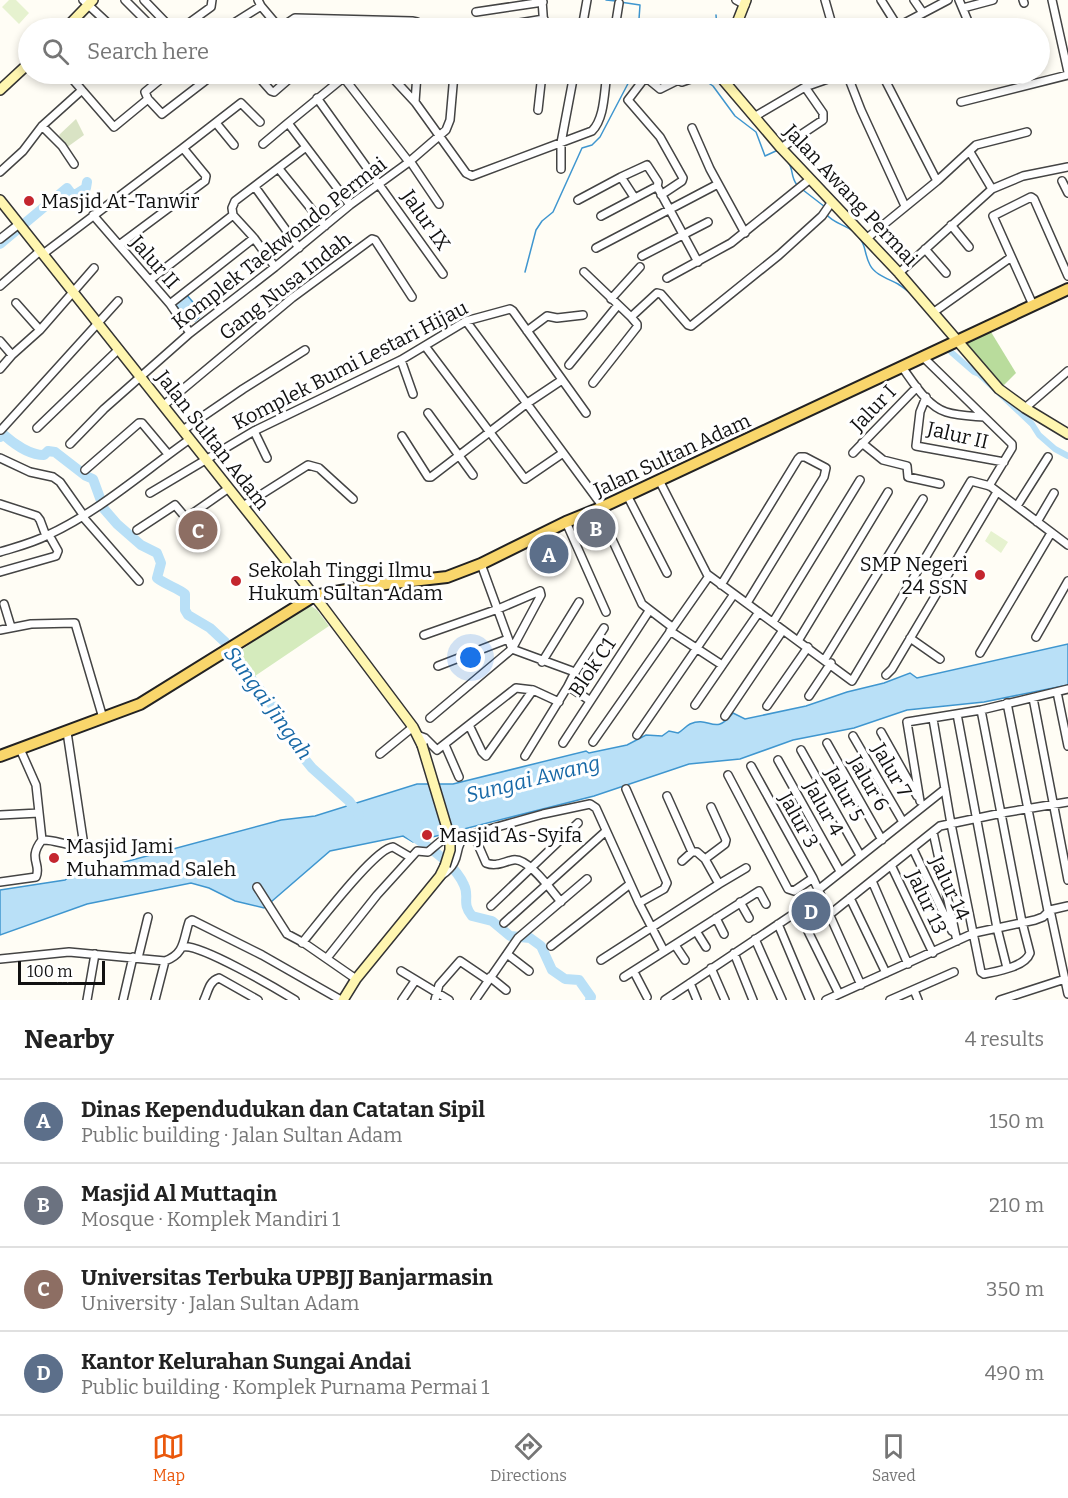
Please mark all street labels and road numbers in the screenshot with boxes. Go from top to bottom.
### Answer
street label: Jalan Awang Permai [778,118,923,271]
street label: Komplek Taekwondo Permai [167,152,391,334]
street label: Jalur IX [396,184,455,255]
street label: Gang Nusa Indah [214,227,356,345]
street label: Jalur II [125,230,184,293]
street label: Komplek Bumi Lestari Hijau [229,295,472,436]
street label: Jalan Sultan Adam [151,365,275,514]
street label: Jalur I [845,380,901,437]
street label: Jalan Sultan Adam [589,408,754,502]
street label: Jalur II [924,416,991,454]
street label: Blok C1 [564,633,620,701]
street label: Jalur 7 [867,738,917,801]
street label: Jalur 6 [843,750,894,815]
street label: Jalur 5 [820,762,870,826]
street label: Jalur 4 [799,775,849,840]
street label: Jalur 3 [774,787,824,852]
street label: Jalur 14 [924,851,975,924]
street label: Jalur 13 [901,865,952,938]

